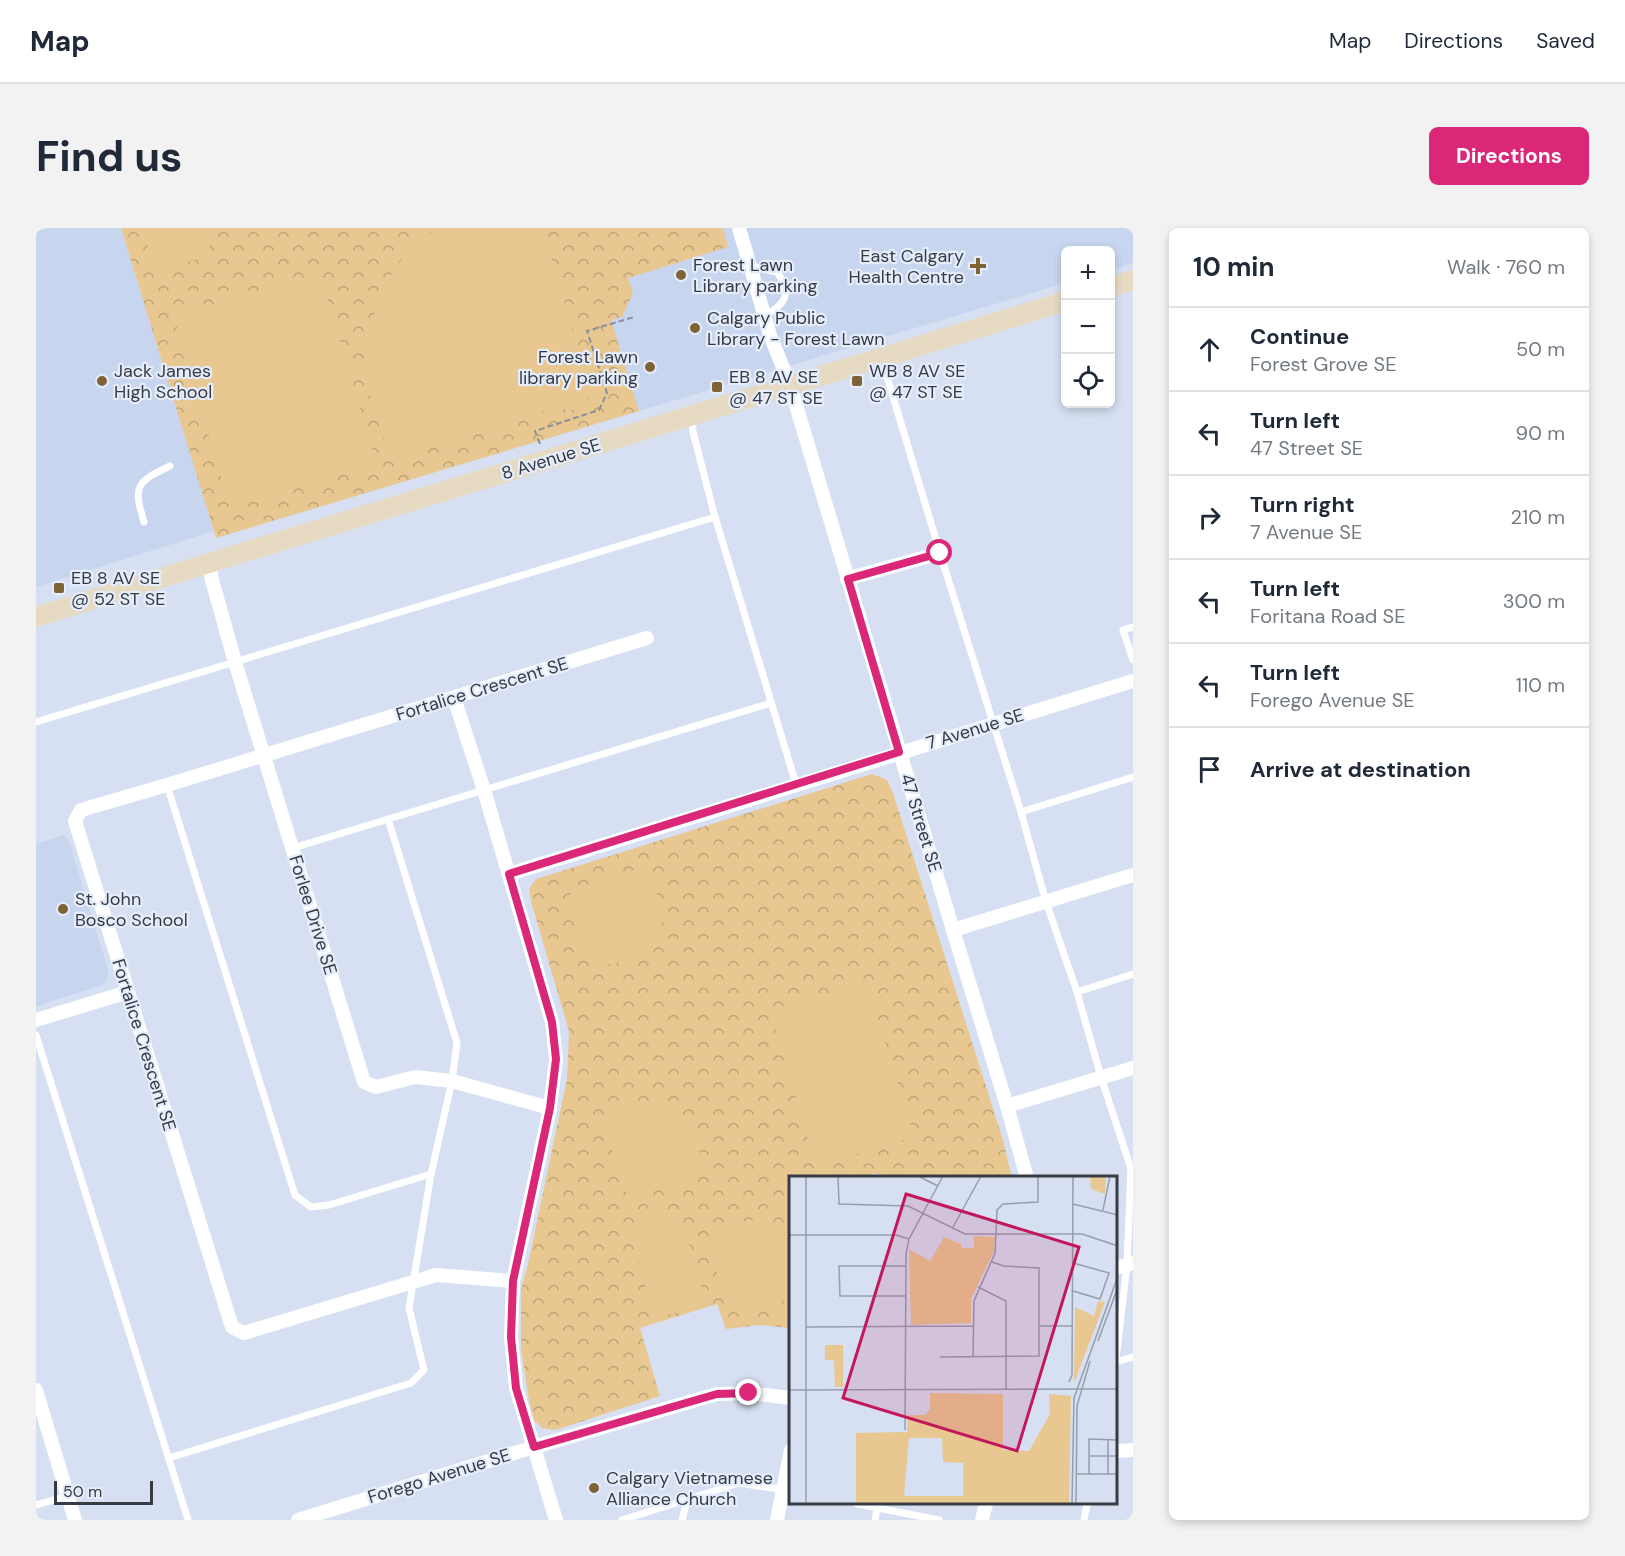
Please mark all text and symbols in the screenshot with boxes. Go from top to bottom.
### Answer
text: Map [30,23,90,60]
text: Map [1329,27,1371,55]
text: Directions [1404,27,1503,55]
text: Saved [1536,27,1595,55]
button: Directions [1429,127,1589,185]
text: Find us [36,129,182,184]
place label: East Calgary Health Centre [848,244,964,289]
map controls [1061,246,1115,408]
button: + [1061,246,1115,300]
text: 10 min [1193,250,1275,284]
place label: Forest Lawn Library parking [693,253,817,298]
text: Walk · 760 m [1447,254,1565,280]
marker: East Calgary Health Centre [969,257,987,275]
marker: Forest Lawn Library parking [674,268,688,282]
button: − [1061,300,1115,354]
place label: Calgary Public Library - Forest Lawn [707,306,885,351]
marker: Calgary Public Library - Forest Lawn [688,321,702,335]
text: Continue [1250,322,1349,351]
icon: ahead [1193,333,1226,366]
text: 50 m [1516,336,1565,362]
place label: Forest Lawn library parking [519,345,638,390]
text: Forest Grove SE [1250,351,1396,377]
button: locate [1061,354,1115,408]
place label: Jack James High School [114,359,212,404]
place label: WB 8 AV SE @ 47 ST SE [869,359,965,404]
marker: Forest Lawn library parking [643,360,657,374]
place label: EB 8 AV SE @ 47 ST SE [729,365,823,410]
marker: Jack James High School [95,374,109,388]
marker: WB 8 AV SE @ 47 ST SE [850,374,864,388]
marker: EB 8 AV SE @ 47 ST SE [710,380,724,394]
text: Turn left [1250,406,1340,435]
icon: left [1193,417,1226,450]
text: 90 m [1516,420,1565,446]
street label: 8 Avenue SE [499,433,603,485]
text: 47 Street SE [1250,435,1363,461]
text: Turn right [1250,490,1355,519]
icon: right [1193,501,1226,534]
text: 210 m [1510,504,1565,530]
text: 7 Avenue SE [1250,519,1362,545]
route start [926,539,952,565]
place label: EB 8 AV SE @ 52 ST SE [71,566,165,611]
text: Turn left [1250,574,1340,603]
marker: EB 8 AV SE @ 52 ST SE [52,581,66,595]
icon: left [1193,585,1226,618]
text: 300 m [1503,588,1565,614]
text: Foritana Road SE [1250,603,1406,629]
street label: Fortalice Crescent SE [393,651,571,727]
text: Turn left [1250,658,1340,687]
icon: left [1193,669,1226,702]
text: 110 m [1516,672,1565,698]
text: Forego Avenue SE [1250,687,1415,713]
street label: 7 Avenue SE [923,703,1027,755]
icon: arrive [1193,753,1226,786]
text: Arrive at destination [1250,755,1471,784]
street label: 47 Street SE [895,771,947,875]
street label: Forlee Drive SE [283,852,343,978]
place label: St. John Bosco School [75,887,188,932]
marker: St. John Bosco School [56,902,70,916]
street label: Fortalice Crescent SE [106,956,182,1134]
inset map [789,1176,1118,1505]
route end [735,1379,761,1405]
street label: Forego Avenue SE [365,1443,513,1509]
place label: Calgary Vietnamese Alliance Church [606,1466,773,1511]
scale bar [54,1478,153,1506]
text: 50 m [63,1481,102,1502]
marker: Calgary Vietnamese Alliance Church [587,1481,601,1495]

